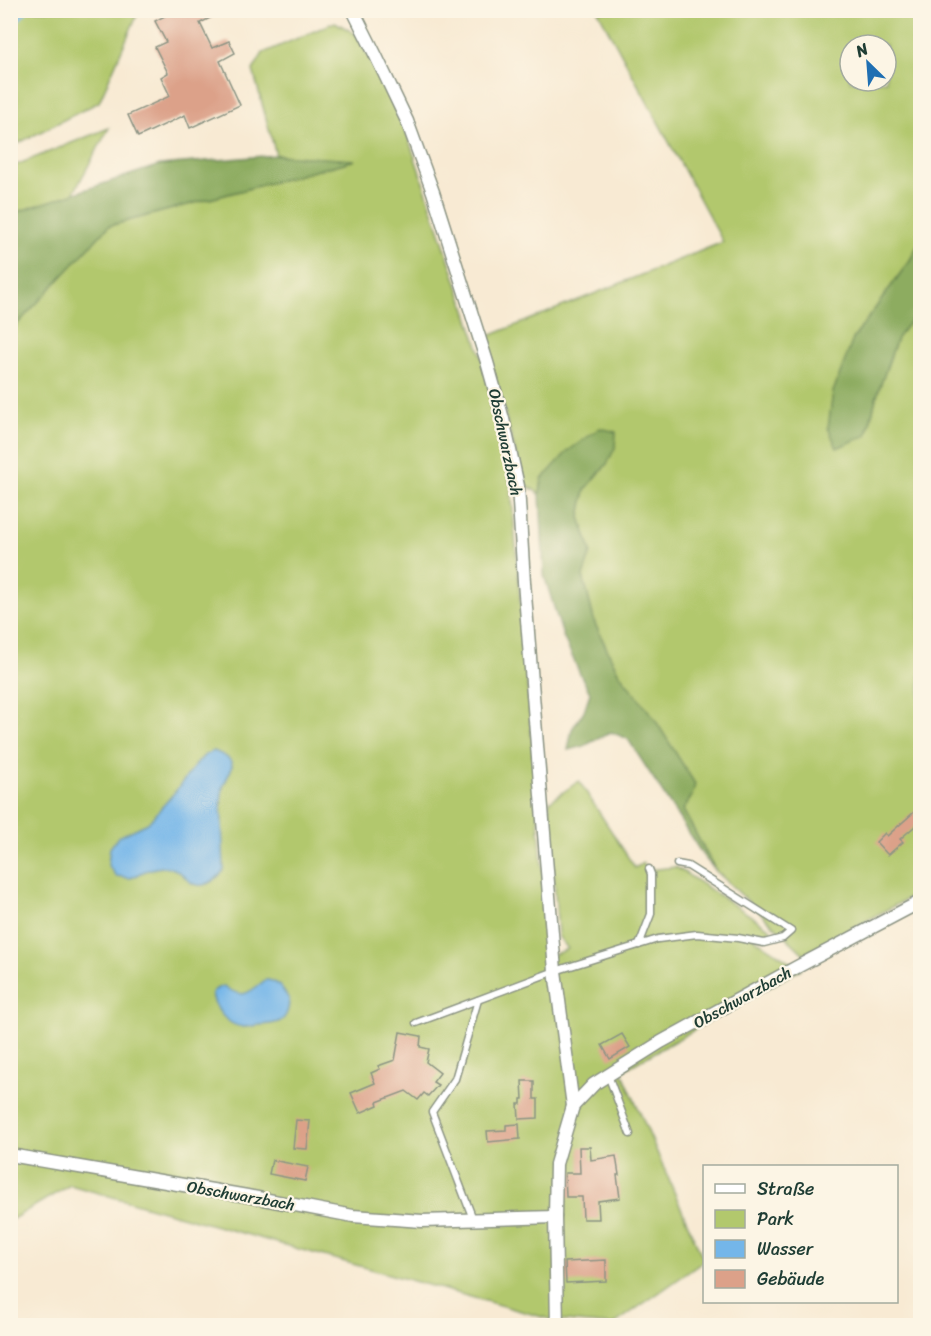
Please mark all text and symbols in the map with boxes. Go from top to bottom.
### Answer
north arrow [838,33,898,93]
text: N [850,34,874,66]
street label: Obschwarzbach [480,386,531,498]
street label: Obschwarzbach [688,958,797,1037]
legend [703,1165,898,1303]
street label: Obschwarzbach [185,1172,297,1219]
text: Straße [757,1173,814,1205]
text: Park [757,1203,794,1235]
text: Wasser [757,1233,815,1265]
text: Gebäude [757,1263,825,1295]

